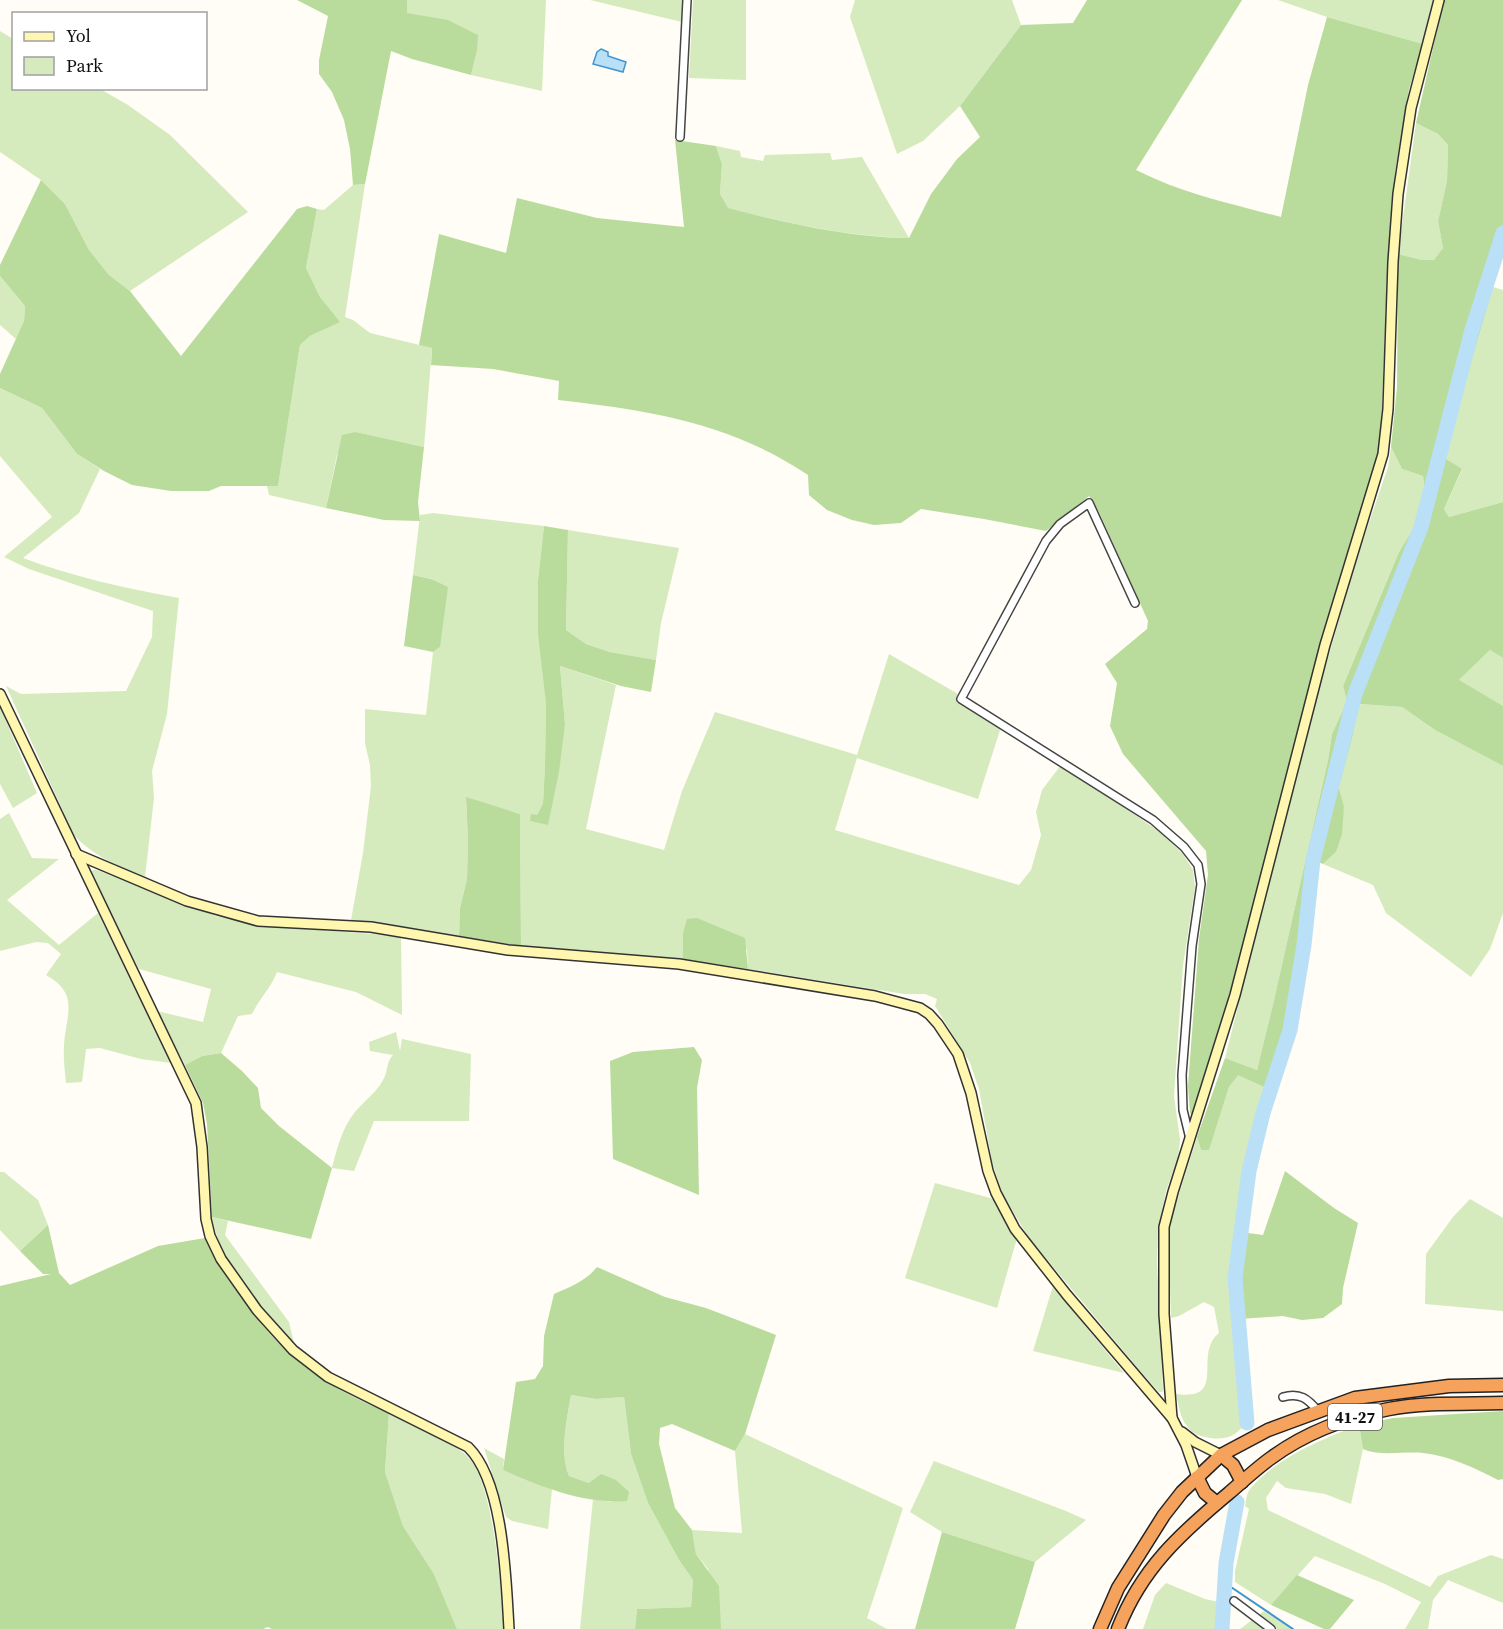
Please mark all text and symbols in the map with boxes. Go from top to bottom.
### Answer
legend [12,12,207,90]
text: Yol [66,23,91,48]
text: Park [66,53,103,78]
road number: 41-27 [1328,1404,1382,1430]

